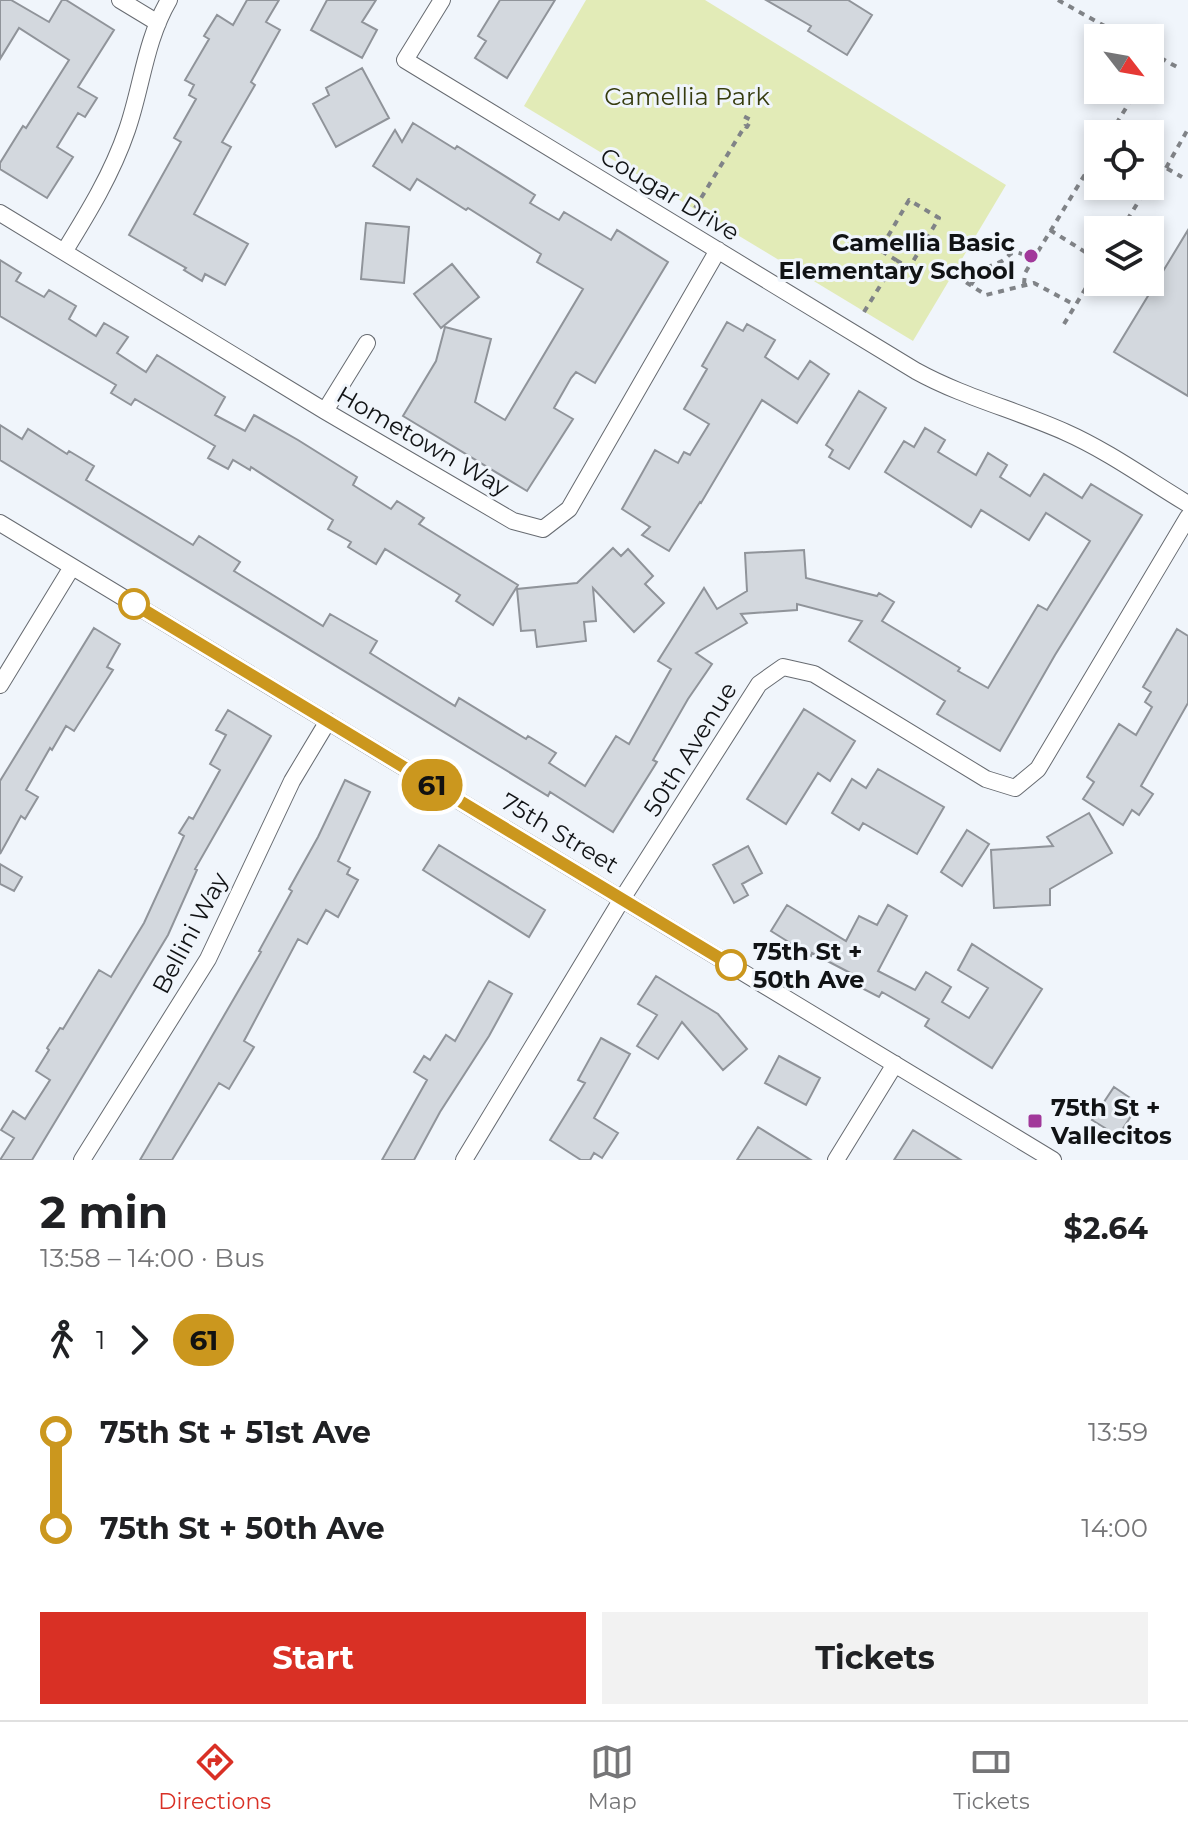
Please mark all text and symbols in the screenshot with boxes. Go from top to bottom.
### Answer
north arrow [1084,24,1164,104]
map controls [1084,24,1164,296]
park label: Camellia Park [604,82,770,111]
button: locate [1084,120,1164,200]
street label: Cougar Drive [595,141,745,247]
button: layers [1084,216,1164,296]
place label: Camellia Basic Elementary School [778,228,1015,285]
marker: Camellia Basic Elementary School [1022,247,1040,265]
street label: Hometown Way [332,380,514,502]
unlabelled marker [119,589,149,619]
street label: 50th Avenue [637,677,743,821]
line badge: 61 [396,759,468,811]
text: 61 [418,768,446,802]
street label: 75th Street [496,787,624,880]
street label: Bellini Way [146,867,234,999]
place label: 75th St + 50th Ave [753,937,864,994]
marker: 75th St + 50th Ave [716,950,746,980]
place label: 75th St + Vallecitos [1050,1093,1172,1150]
marker: 75th St + Vallecitos [1026,1112,1044,1130]
text: 2 min [40,1185,168,1239]
text: $2.64 [1064,1210,1148,1247]
text: 13:58 – 14:00 · Bus [40,1242,264,1274]
icon: walk [40,1318,84,1362]
icon: forward [117,1318,161,1362]
text: 61 [189,1323,218,1357]
text: 1 [96,1324,105,1356]
text: 75th St + 51st Ave [100,1414,371,1451]
text: 13:59 [1088,1416,1148,1448]
text: 75th St + 50th Ave [100,1510,385,1547]
text: 14:00 [1081,1512,1148,1544]
button: Start [40,1612,586,1704]
button: Tickets [602,1612,1148,1704]
tab: Directions [158,1740,271,1815]
tab: Map [588,1740,637,1815]
tab: Tickets [953,1740,1030,1815]

